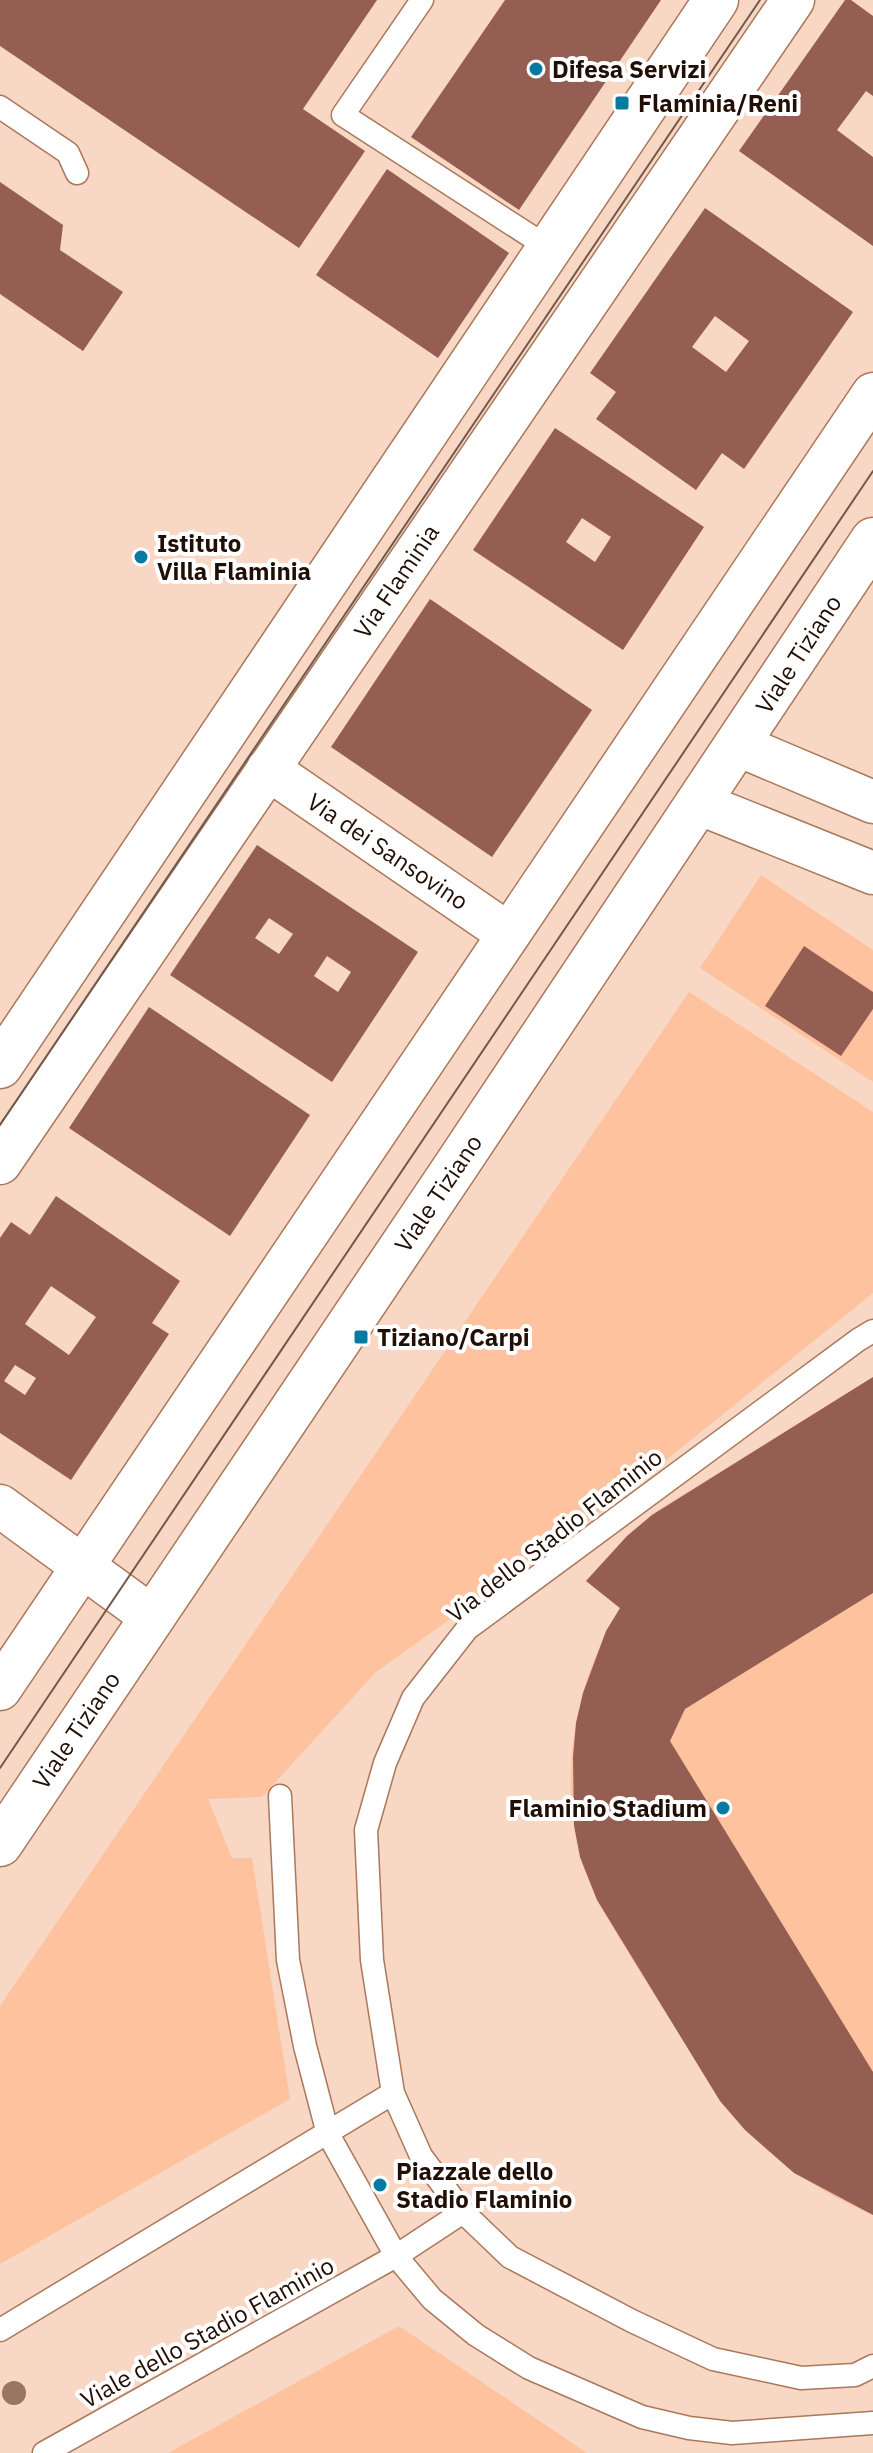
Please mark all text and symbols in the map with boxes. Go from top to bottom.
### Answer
place label: Difesa Servizi [552,53,706,85]
marker: Difesa Servizi [527,60,545,78]
place label: Flaminia/Reni [638,87,798,119]
marker: Flaminia/Reni [613,94,631,112]
street label: Via Flaminia [346,517,446,644]
place label: Istituto Villa Flaminia [157,527,311,587]
marker: Istituto Villa Flaminia [132,548,150,566]
street label: Viale Tiziano [748,588,848,720]
street label: Via dei Sansovino [301,785,475,917]
street label: Viale Tiziano [387,1128,489,1258]
place label: Tiziano/Carpi [377,1321,530,1353]
marker: Tiziano/Carpi [352,1328,370,1346]
street label: Via dello Stadio Flaminio [440,1441,668,1629]
street label: Viale Tiziano [25,1665,127,1795]
place label: Flaminio Stadium [508,1792,707,1824]
marker: Flaminio Stadium [714,1799,732,1817]
place label: Piazzale dello Stadio Flaminio [396,2155,572,2215]
marker: Piazzale dello Stadio Flaminio [371,2176,389,2194]
street label: Viale dello Stadio Flaminio [75,2249,339,2415]

